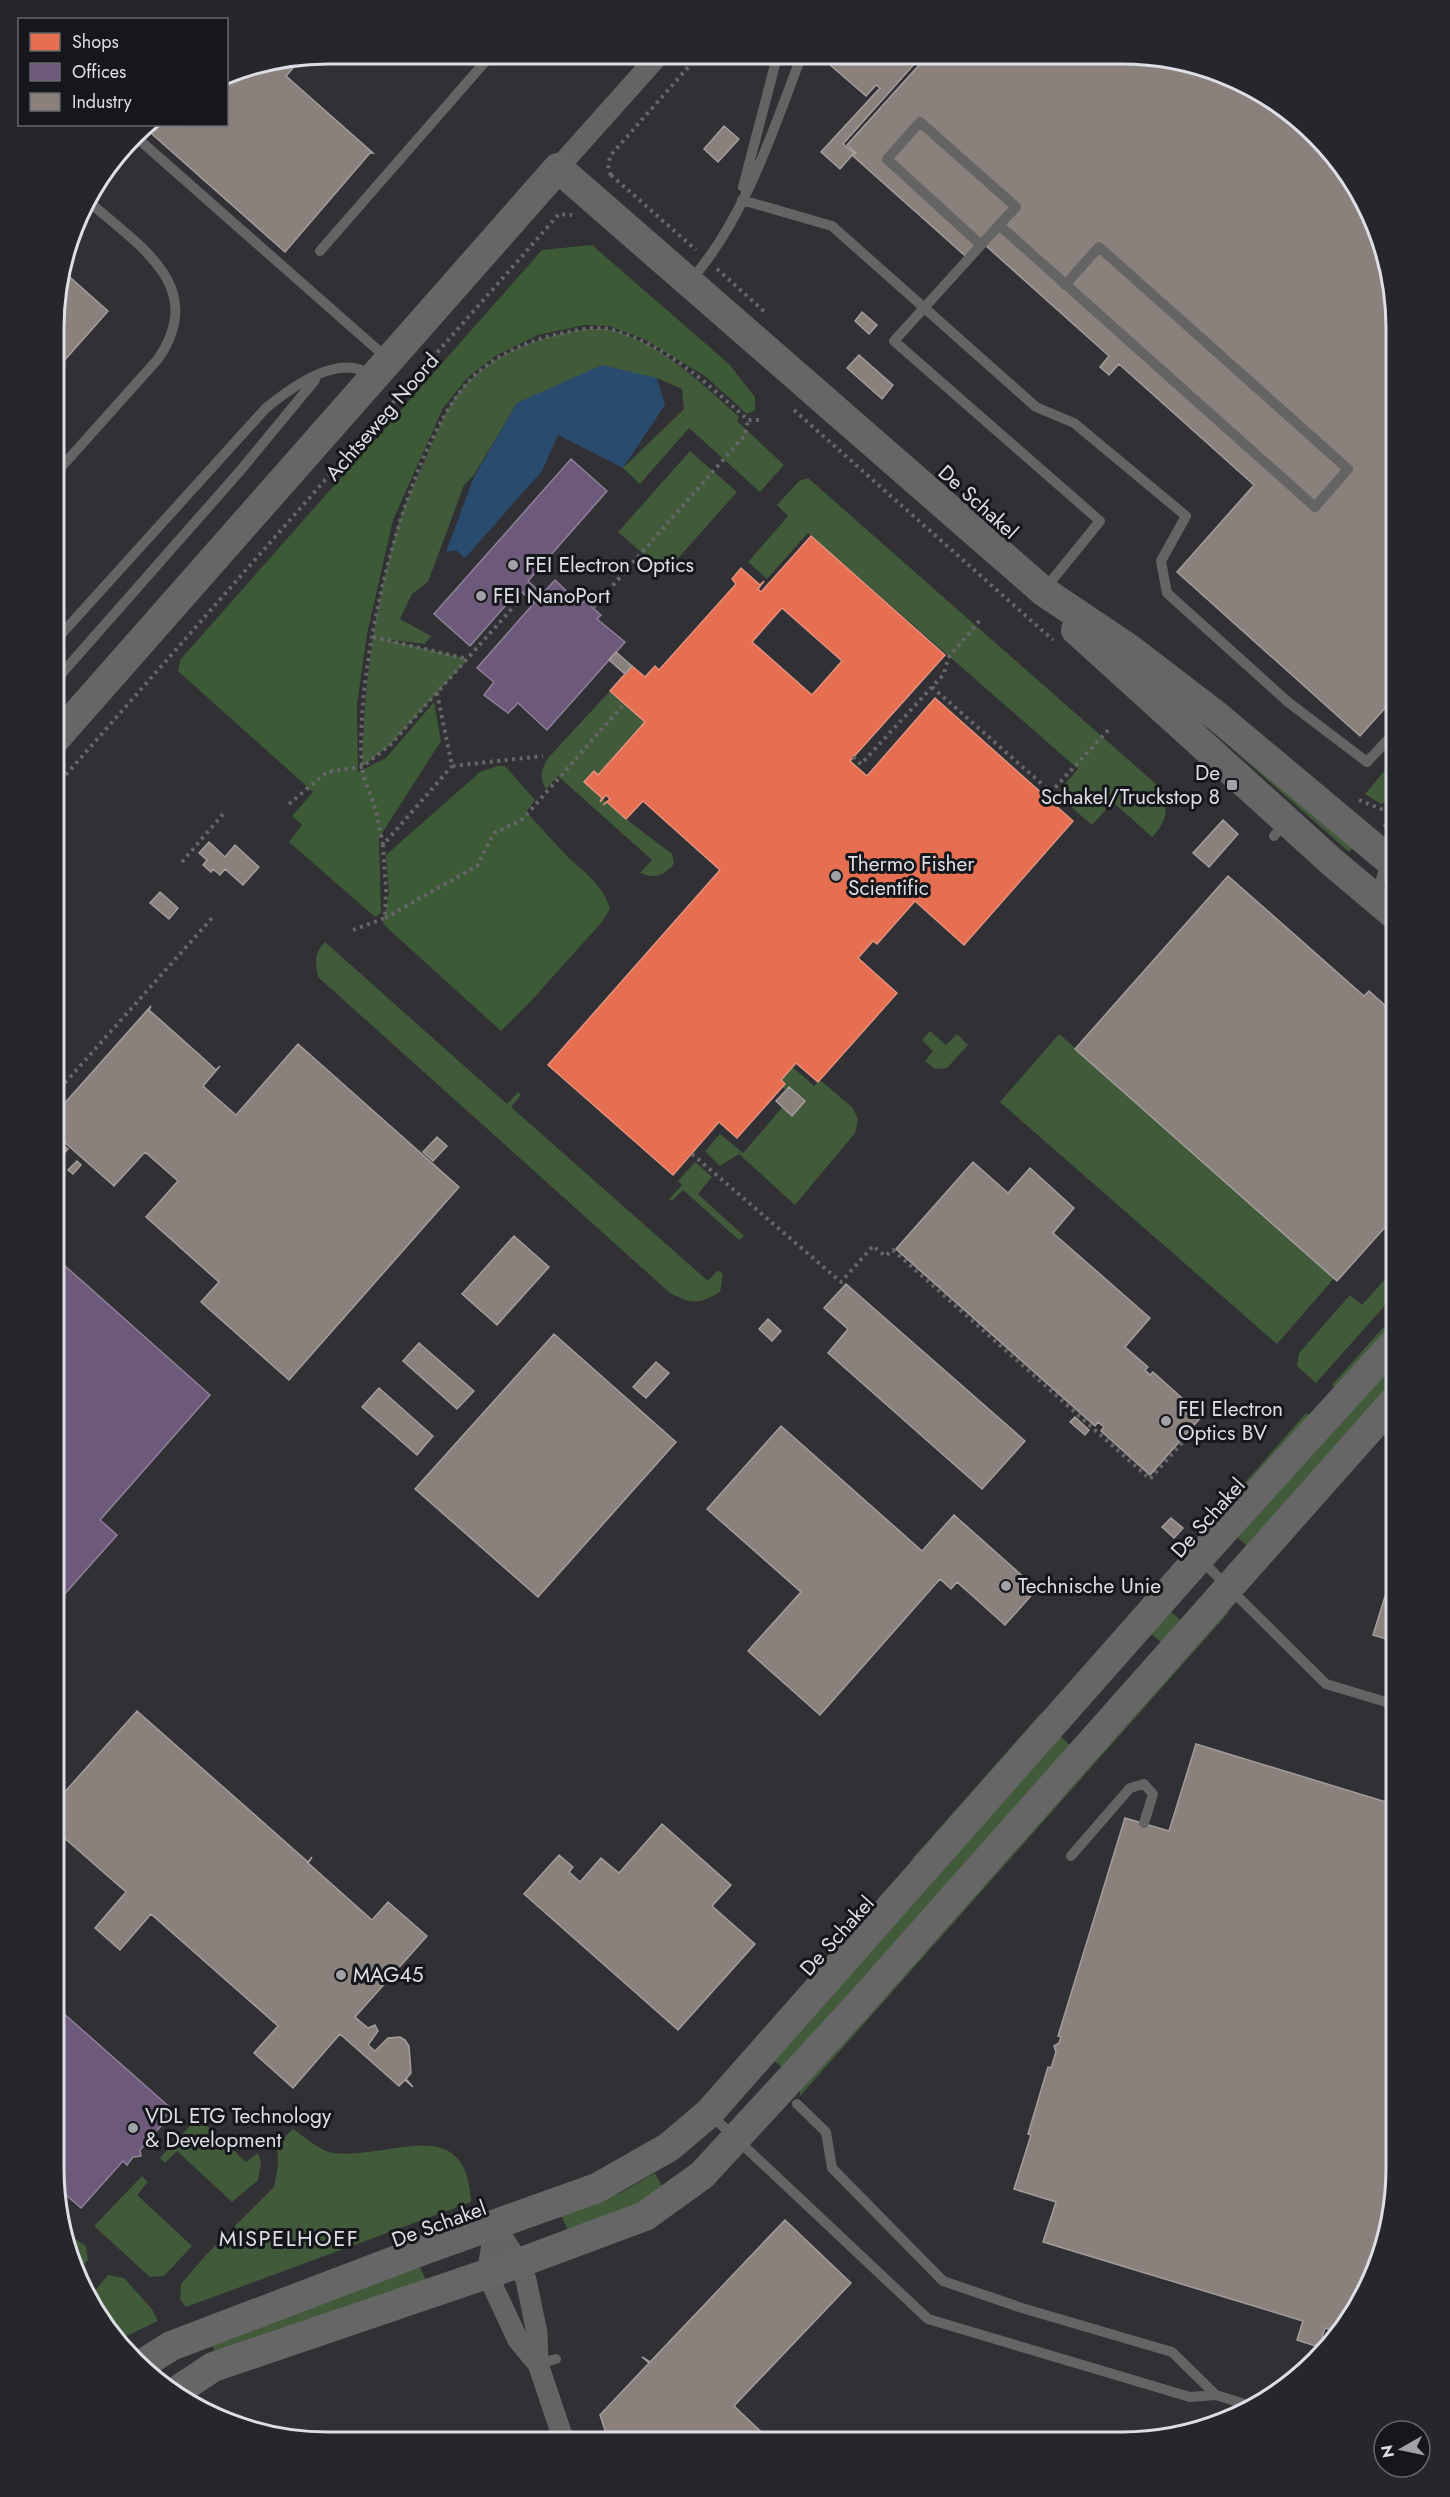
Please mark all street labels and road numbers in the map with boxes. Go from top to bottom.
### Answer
street label: Achtseweg Noord [318,347,446,487]
street label: De Schakel [931,458,1025,546]
street label: De Schakel [1164,1471,1252,1565]
street label: De Schakel [793,1889,881,1983]
street label: De Schakel [388,2193,490,2255]

